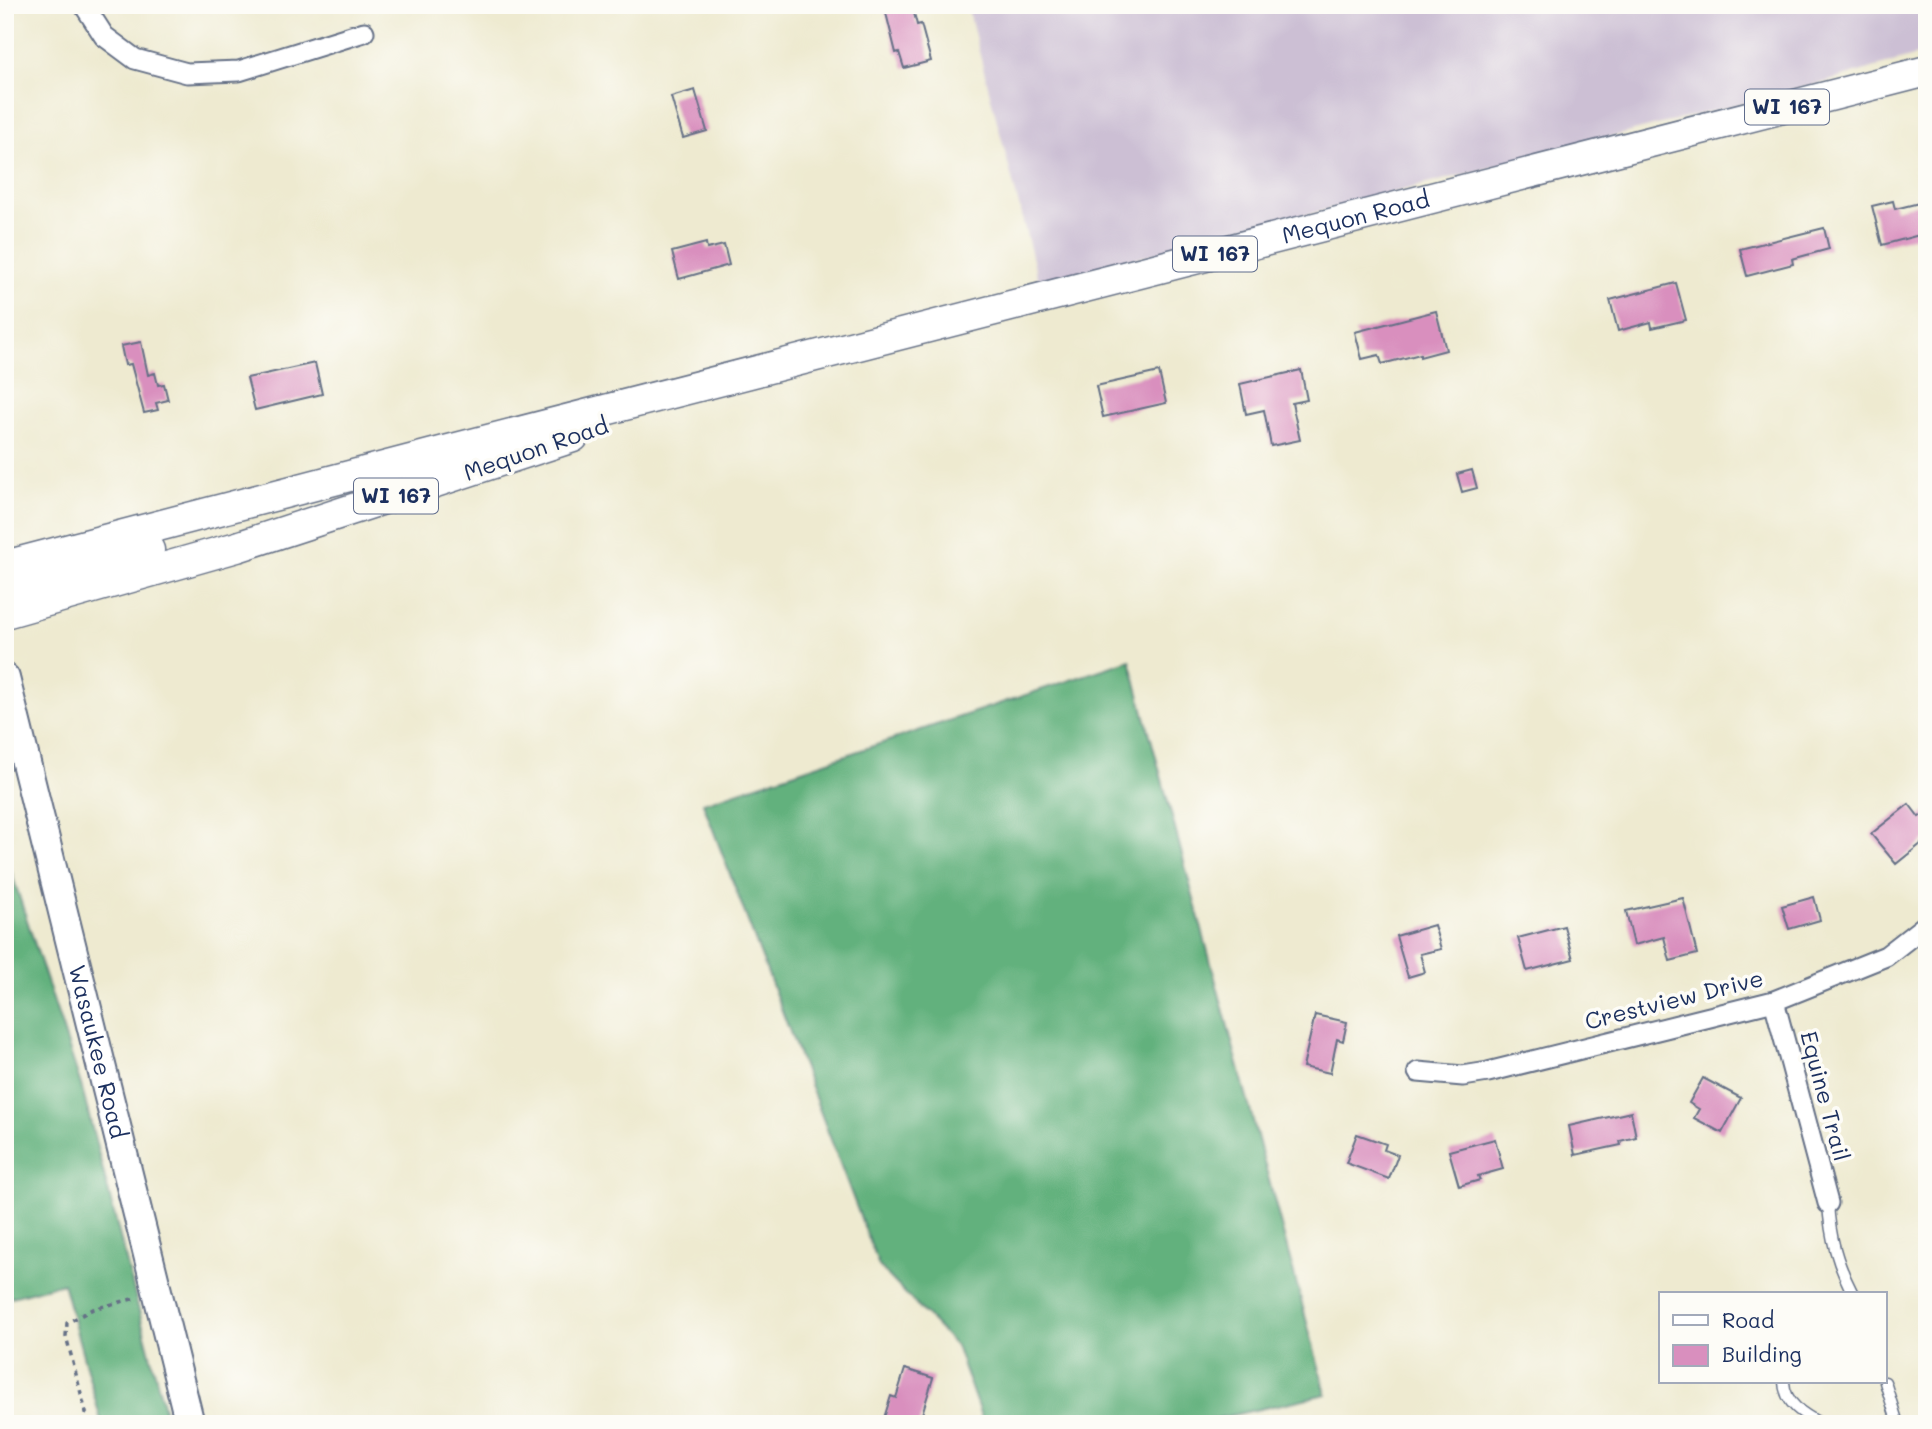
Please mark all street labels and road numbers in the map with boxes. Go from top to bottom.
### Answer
road number: WI 167 [1745,90,1829,124]
street label: Mequon Road [1279,183,1432,250]
road number: WI 167 [1173,236,1257,272]
street label: Mequon Road [459,409,612,487]
road number: WI 167 [354,478,438,514]
street label: Wasaukee Road [63,961,135,1141]
street label: Crestview Drive [1581,962,1766,1036]
street label: Equine Trail [1794,1027,1858,1164]

